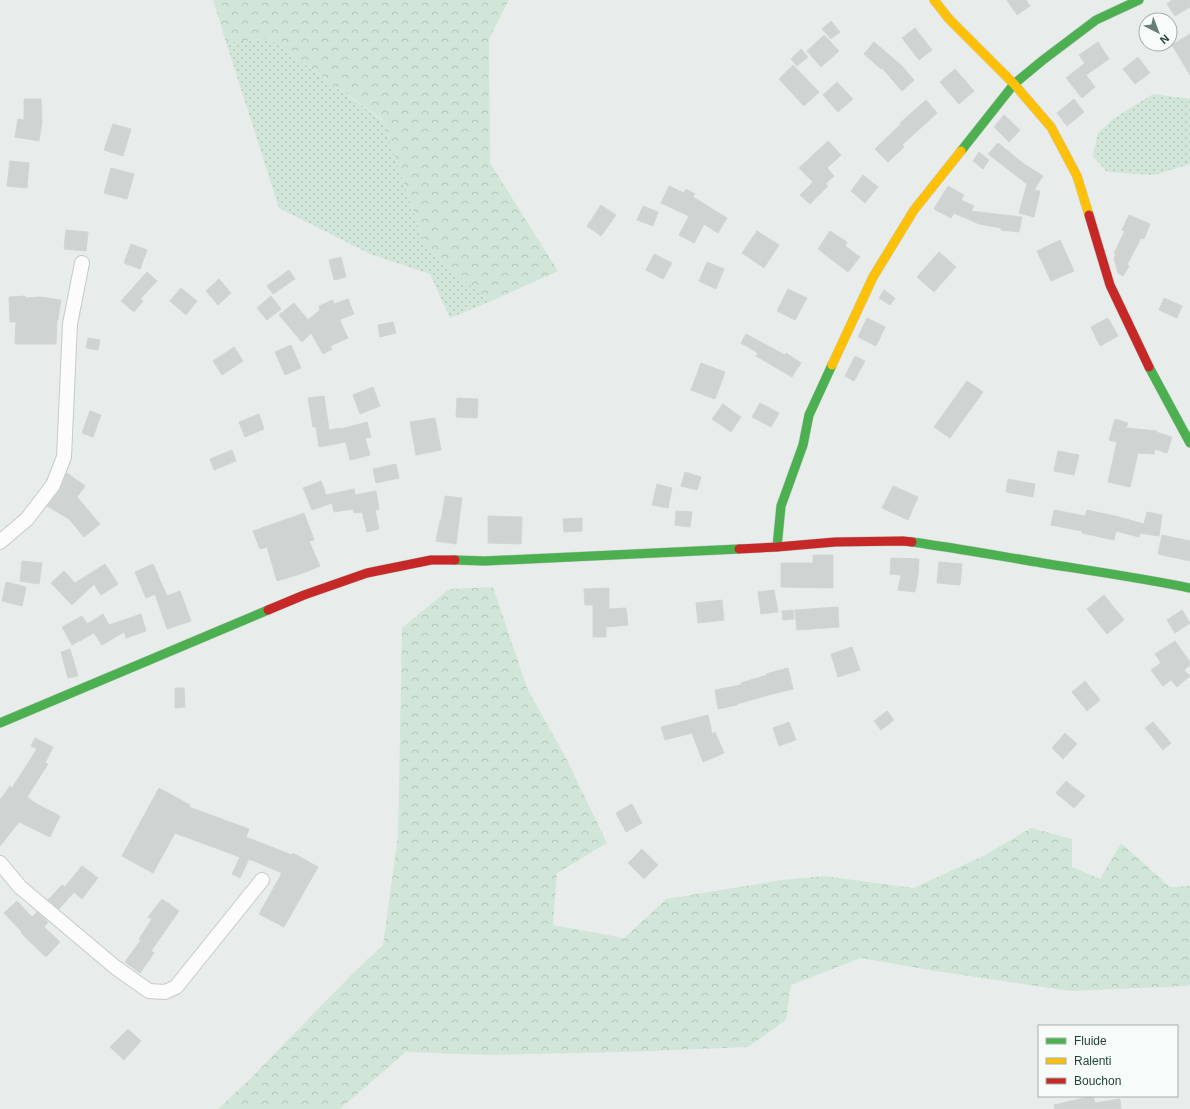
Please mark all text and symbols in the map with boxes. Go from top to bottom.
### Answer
north arrow [1138,12,1178,52]
text: N [1158,32,1172,47]
legend [1038,1025,1178,1097]
text: Fluide [1074,1034,1107,1048]
text: Ralenti [1074,1054,1111,1068]
text: Bouchon [1074,1074,1121,1088]

